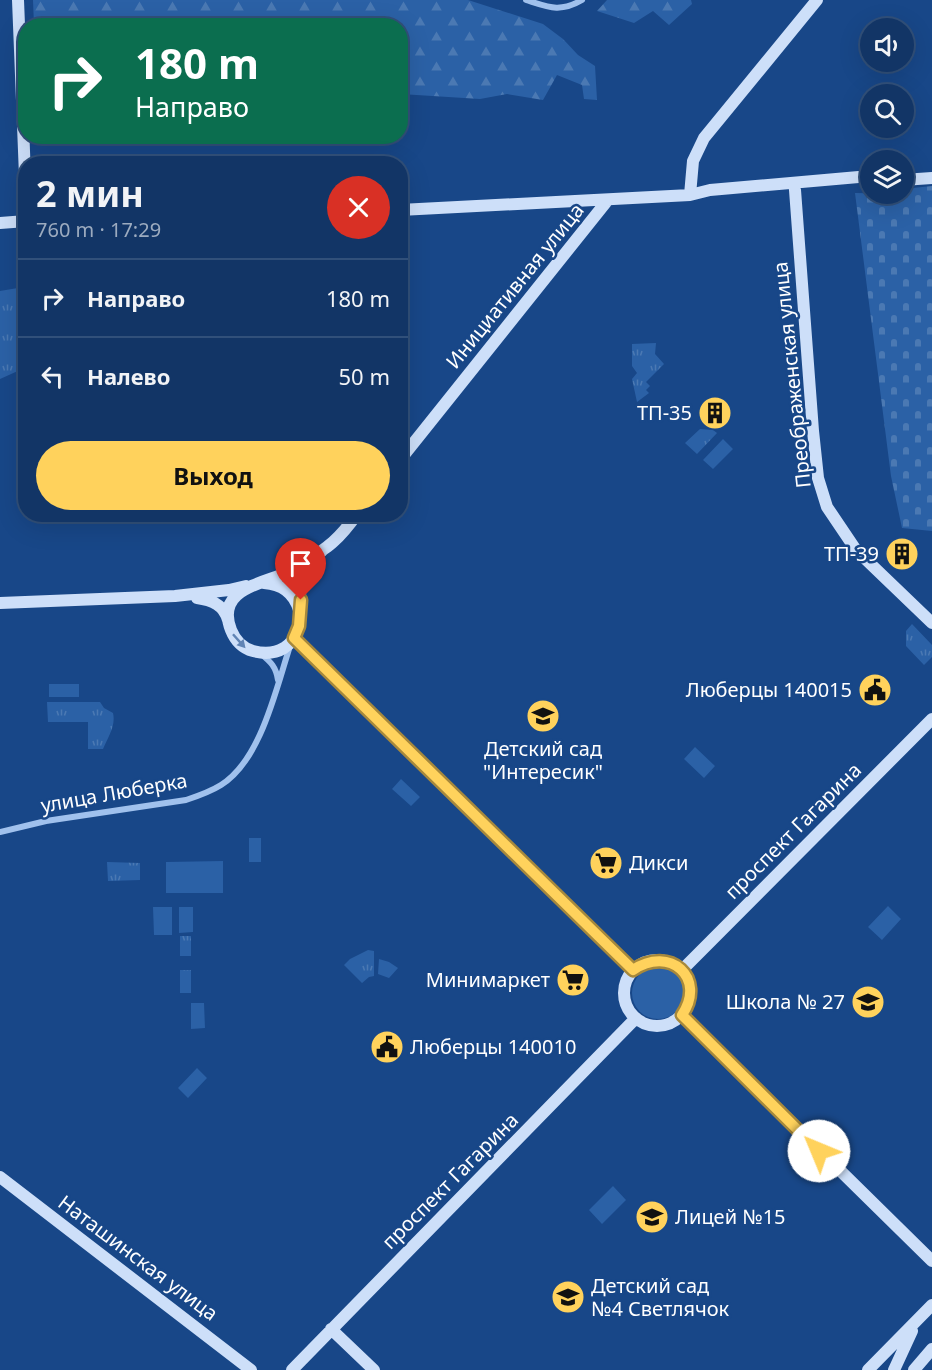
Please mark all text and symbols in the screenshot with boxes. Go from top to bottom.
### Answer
map controls [860,18,914,204]
button: sound [860,18,914,72]
text: 180 m [135,34,259,91]
icon: right [36,42,114,120]
button: search [860,84,914,138]
text: Направо [135,88,249,125]
button: layers [860,150,914,204]
text: 2 мин [36,169,144,218]
button: close [327,176,390,239]
street label: Инициативная улица [440,197,590,374]
text: 760 m · 17:29 [36,216,161,243]
street label: Преображенская улица [766,261,817,489]
icon: right [36,282,69,315]
text: Направо [87,283,185,313]
text: 180 m [326,283,390,313]
icon: left [36,360,69,393]
text: Налево [87,361,170,391]
text: 50 m [339,361,390,391]
building icon: ТП-35 [697,395,733,431]
place label: ТП-35 [637,399,692,426]
button: Выход [36,441,390,510]
building icon: ТП-39 [884,536,920,572]
pin [275,538,326,600]
place label: ТП-39 [824,540,879,567]
icon: arrive [284,547,317,580]
one-way arrow [232,633,246,648]
public building icon: Люберцы 140015 [857,672,893,708]
place label: Люберцы 140015 [686,676,852,703]
school or university icon: Детский сад "Интересик" [525,698,561,734]
place label: Детский сад "Интересик" [483,735,603,785]
street label: проспект Гагарина [719,757,867,905]
street label: улица Люберка [39,766,189,819]
supermarket icon: Дикси [588,845,624,881]
place label: Дикси [629,849,689,876]
supermarket icon: Минимаркет [555,962,591,998]
place label: Минимаркет [426,966,550,993]
school or university icon: Школа № 27 [850,984,886,1020]
place label: Школа № 27 [726,988,845,1015]
public building icon: Люберцы 140010 [369,1029,405,1065]
place label: Люберцы 140010 [410,1033,576,1060]
street label: проспект Гагарина [376,1107,524,1255]
position arrow [787,1119,851,1183]
street label: Наташинская улица [53,1189,224,1327]
school or university icon: Лицей №15 [634,1199,670,1235]
place label: Лицей №15 [675,1203,786,1230]
place label: Детский сад №4 Светлячок [591,1272,730,1322]
school or university icon: Детский сад №4 Светлячок [550,1279,586,1315]

